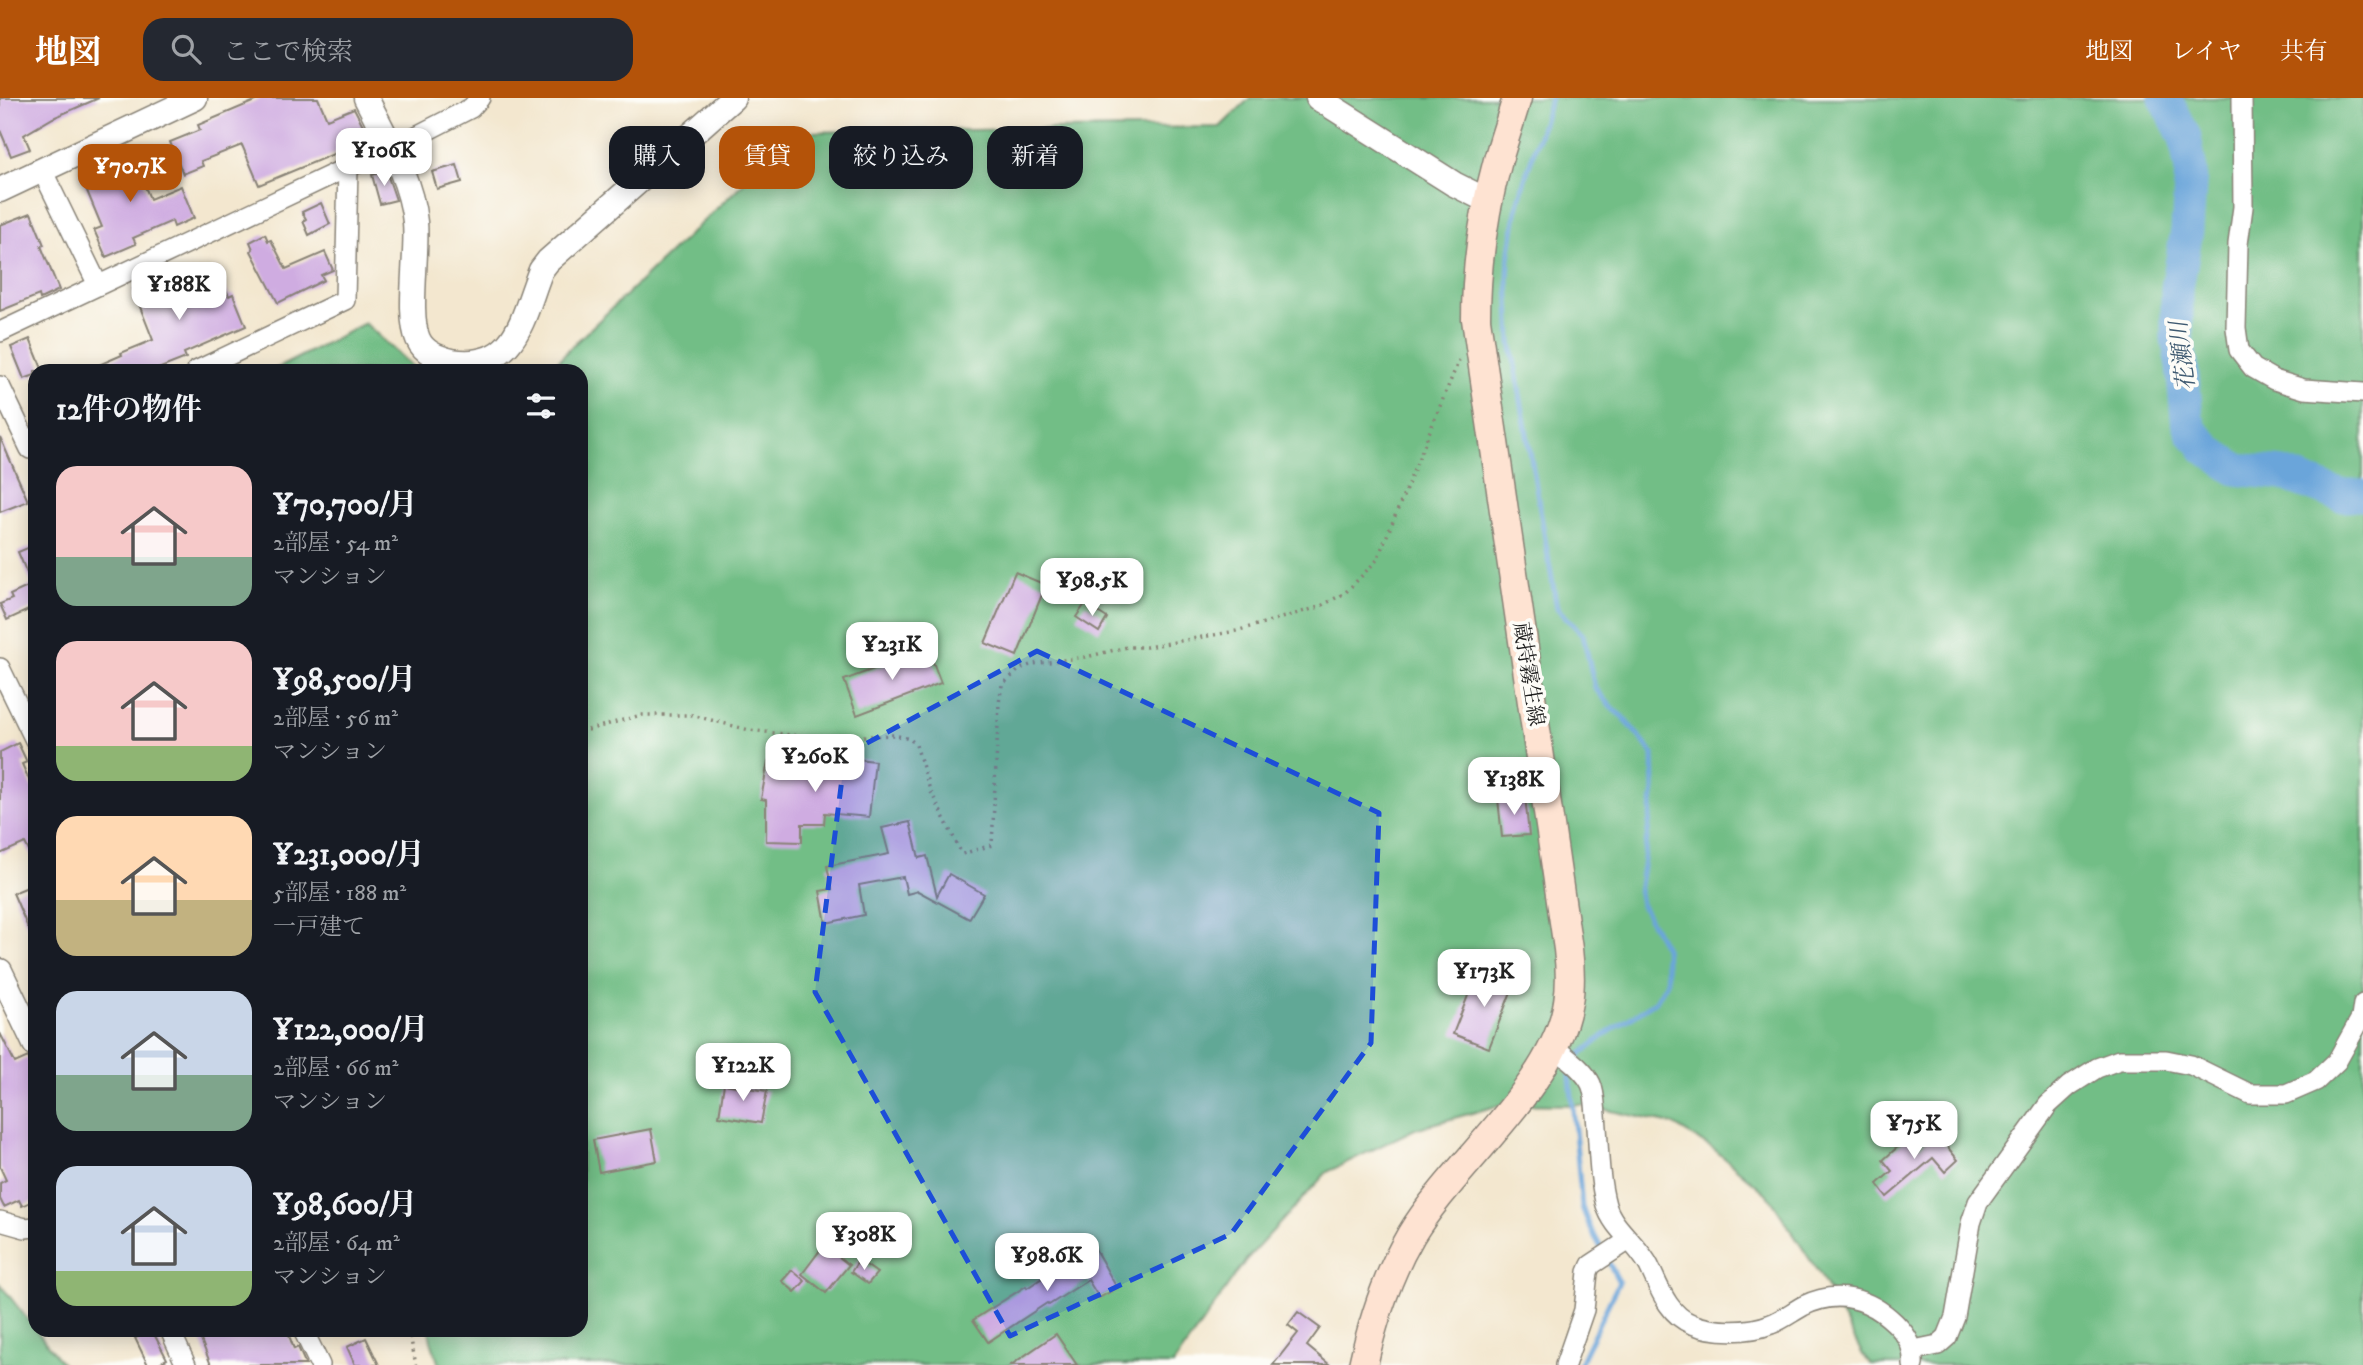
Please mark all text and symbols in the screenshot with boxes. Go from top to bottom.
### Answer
search box [143,18,633,81]
icon: search [167,30,205,68]
text: 地図 [35,33,101,74]
text: ここで検索 [223,36,353,69]
text: 地図 [2085,37,2133,67]
text: レイヤ [2171,37,2242,67]
text: 共有 [2280,37,2328,67]
chip: 購入 [609,126,705,189]
chip: 賃貸 [719,126,815,189]
chip: 絞り込み [829,126,973,189]
chip: 新着 [987,126,1083,189]
pin: ¥106K [335,129,433,188]
text: ¥106K [352,136,416,165]
pin: ¥70.7K [73,144,187,204]
text: ¥70.7K [94,152,166,181]
pin: ¥188K [130,262,228,322]
text: ¥188K [147,270,211,299]
water label: 花瀬川 [2165,317,2202,392]
icon: filters [522,387,560,425]
text: 12件の物件 [56,392,202,429]
text: ¥70,700/月 [273,487,418,524]
icon: home [112,494,196,578]
text: 2部屋 · 54 m² [273,529,398,558]
pin: ¥98.5K [1035,559,1149,618]
text: マンション [273,563,387,592]
text: ¥98.5K [1056,566,1128,595]
street label: 蔵持霧生線 [1507,620,1549,728]
pin: ¥231K [843,622,941,682]
text: ¥231K [862,630,922,659]
text: ¥98,500/月 [273,662,416,699]
icon: home [112,669,196,753]
text: 2部屋 · 56 m² [273,704,398,733]
pin: ¥260K [766,734,864,794]
text: マンション [273,738,387,767]
text: ¥260K [781,742,849,771]
pin: ¥138K [1465,758,1563,817]
text: ¥138K [1484,765,1544,794]
text: ¥231,000/月 [273,837,425,874]
icon: home [112,844,196,928]
text: 5部屋 · 188 m² [273,879,406,908]
text: 一戸建て [273,913,365,942]
pin: ¥173K [1435,950,1533,1009]
text: ¥173K [1454,957,1514,986]
text: ¥122,000/月 [273,1012,429,1049]
icon: home [112,1019,196,1103]
pin: ¥122K [694,1044,792,1103]
text: ¥122K [712,1051,774,1080]
text: 2部屋 · 66 m² [273,1054,399,1083]
text: マンション [273,1088,387,1117]
pin: ¥75K [1873,1102,1955,1161]
text: ¥75K [1886,1109,1942,1138]
text: ¥98,600/月 [273,1187,417,1224]
icon: home [112,1194,196,1278]
pin: ¥308K [815,1212,913,1272]
text: ¥308K [832,1220,896,1249]
text: 2部屋 · 64 m² [273,1229,400,1258]
pin: ¥98.6K [990,1234,1104,1293]
text: ¥98.6K [1011,1241,1083,1270]
text: マンション [273,1263,387,1292]

